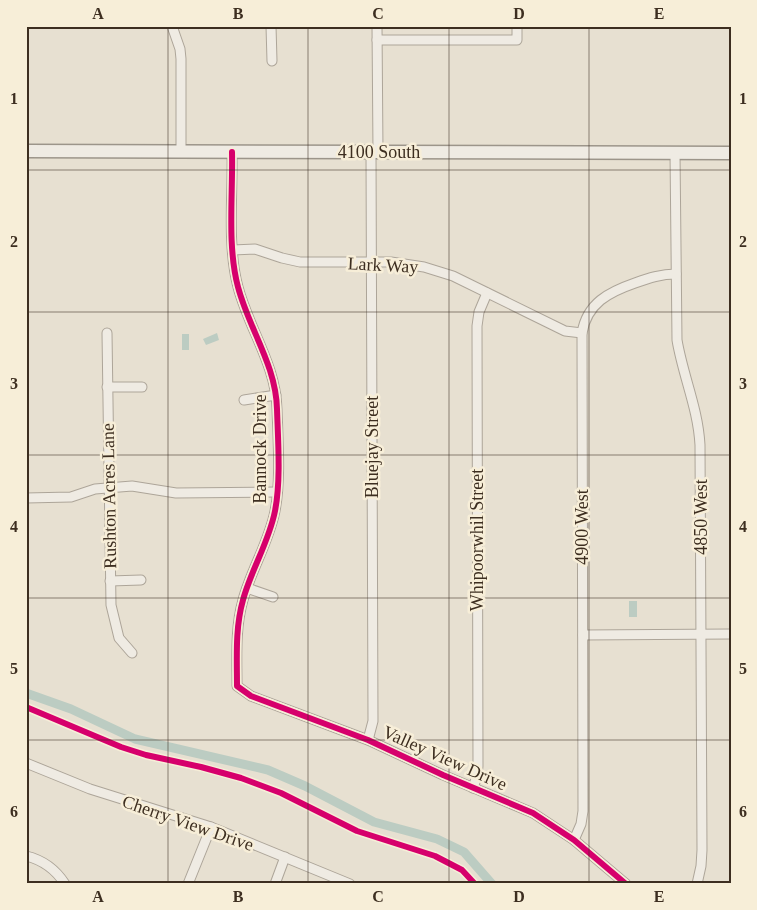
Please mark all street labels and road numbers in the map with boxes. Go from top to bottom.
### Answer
street label: 4100 South [338,142,420,162]
street label: Lark Way [347,253,419,277]
street label: Bannock Drive [250,394,270,504]
street label: Bluejay Street [362,396,382,498]
street label: Rushton Acres Lane [98,423,120,569]
street label: Whipoorwhil Street [467,469,487,611]
street label: 4850 West [691,479,711,555]
street label: 4900 West [572,489,592,565]
street label: Valley View Drive [380,722,510,794]
street label: Cherry View Drive [120,791,256,855]

